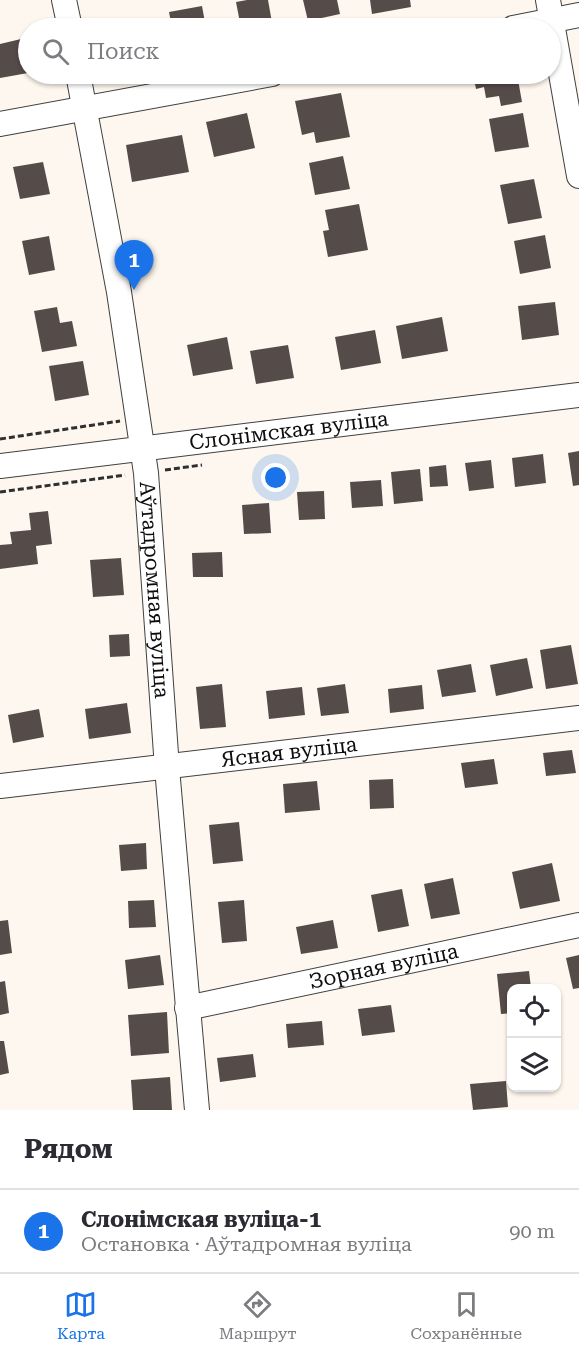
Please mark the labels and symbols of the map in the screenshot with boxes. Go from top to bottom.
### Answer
pin: 1 [114,240,154,290]
street label: Слонімская вуліца [188,406,390,455]
your location [261,463,290,492]
street label: Аўтадромная вуліца [135,481,174,700]
street label: Ясная вуліца [220,732,359,772]
street label: Зорная вуліца [307,939,461,994]

